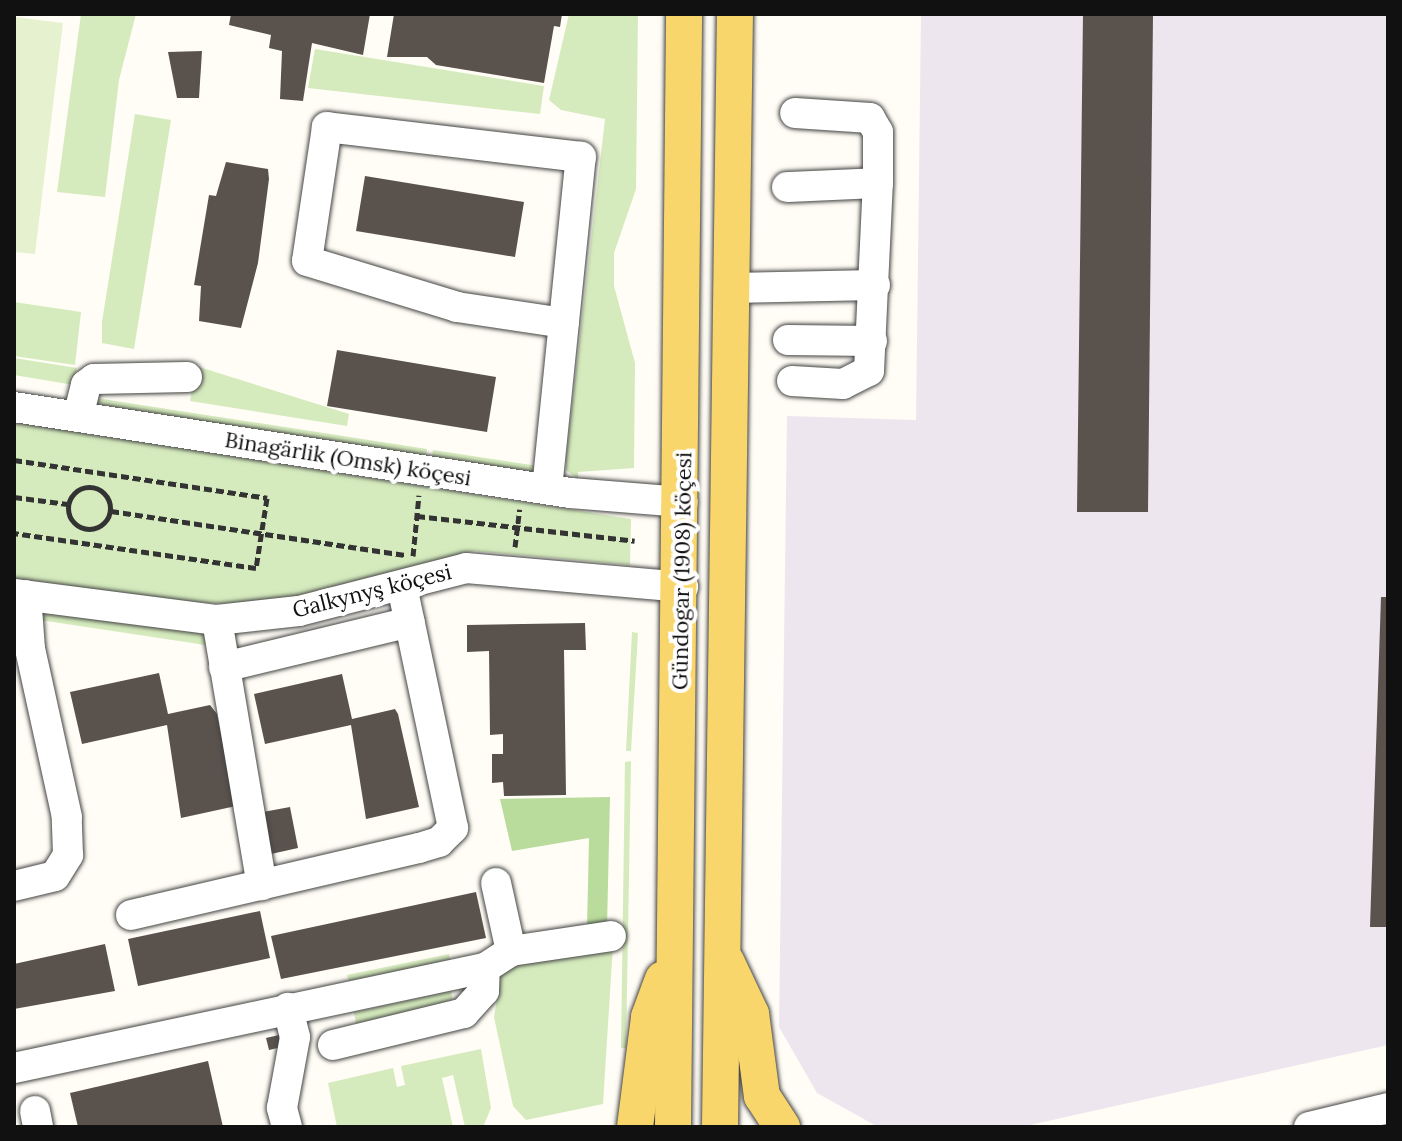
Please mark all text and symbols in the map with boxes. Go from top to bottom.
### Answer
street label: Binagärlik (Omsk) köçesi [223,426,473,492]
street label: Gündogar (1908) köçesi [667,452,697,690]
street label: Galkynyş köçesi [290,559,454,623]

